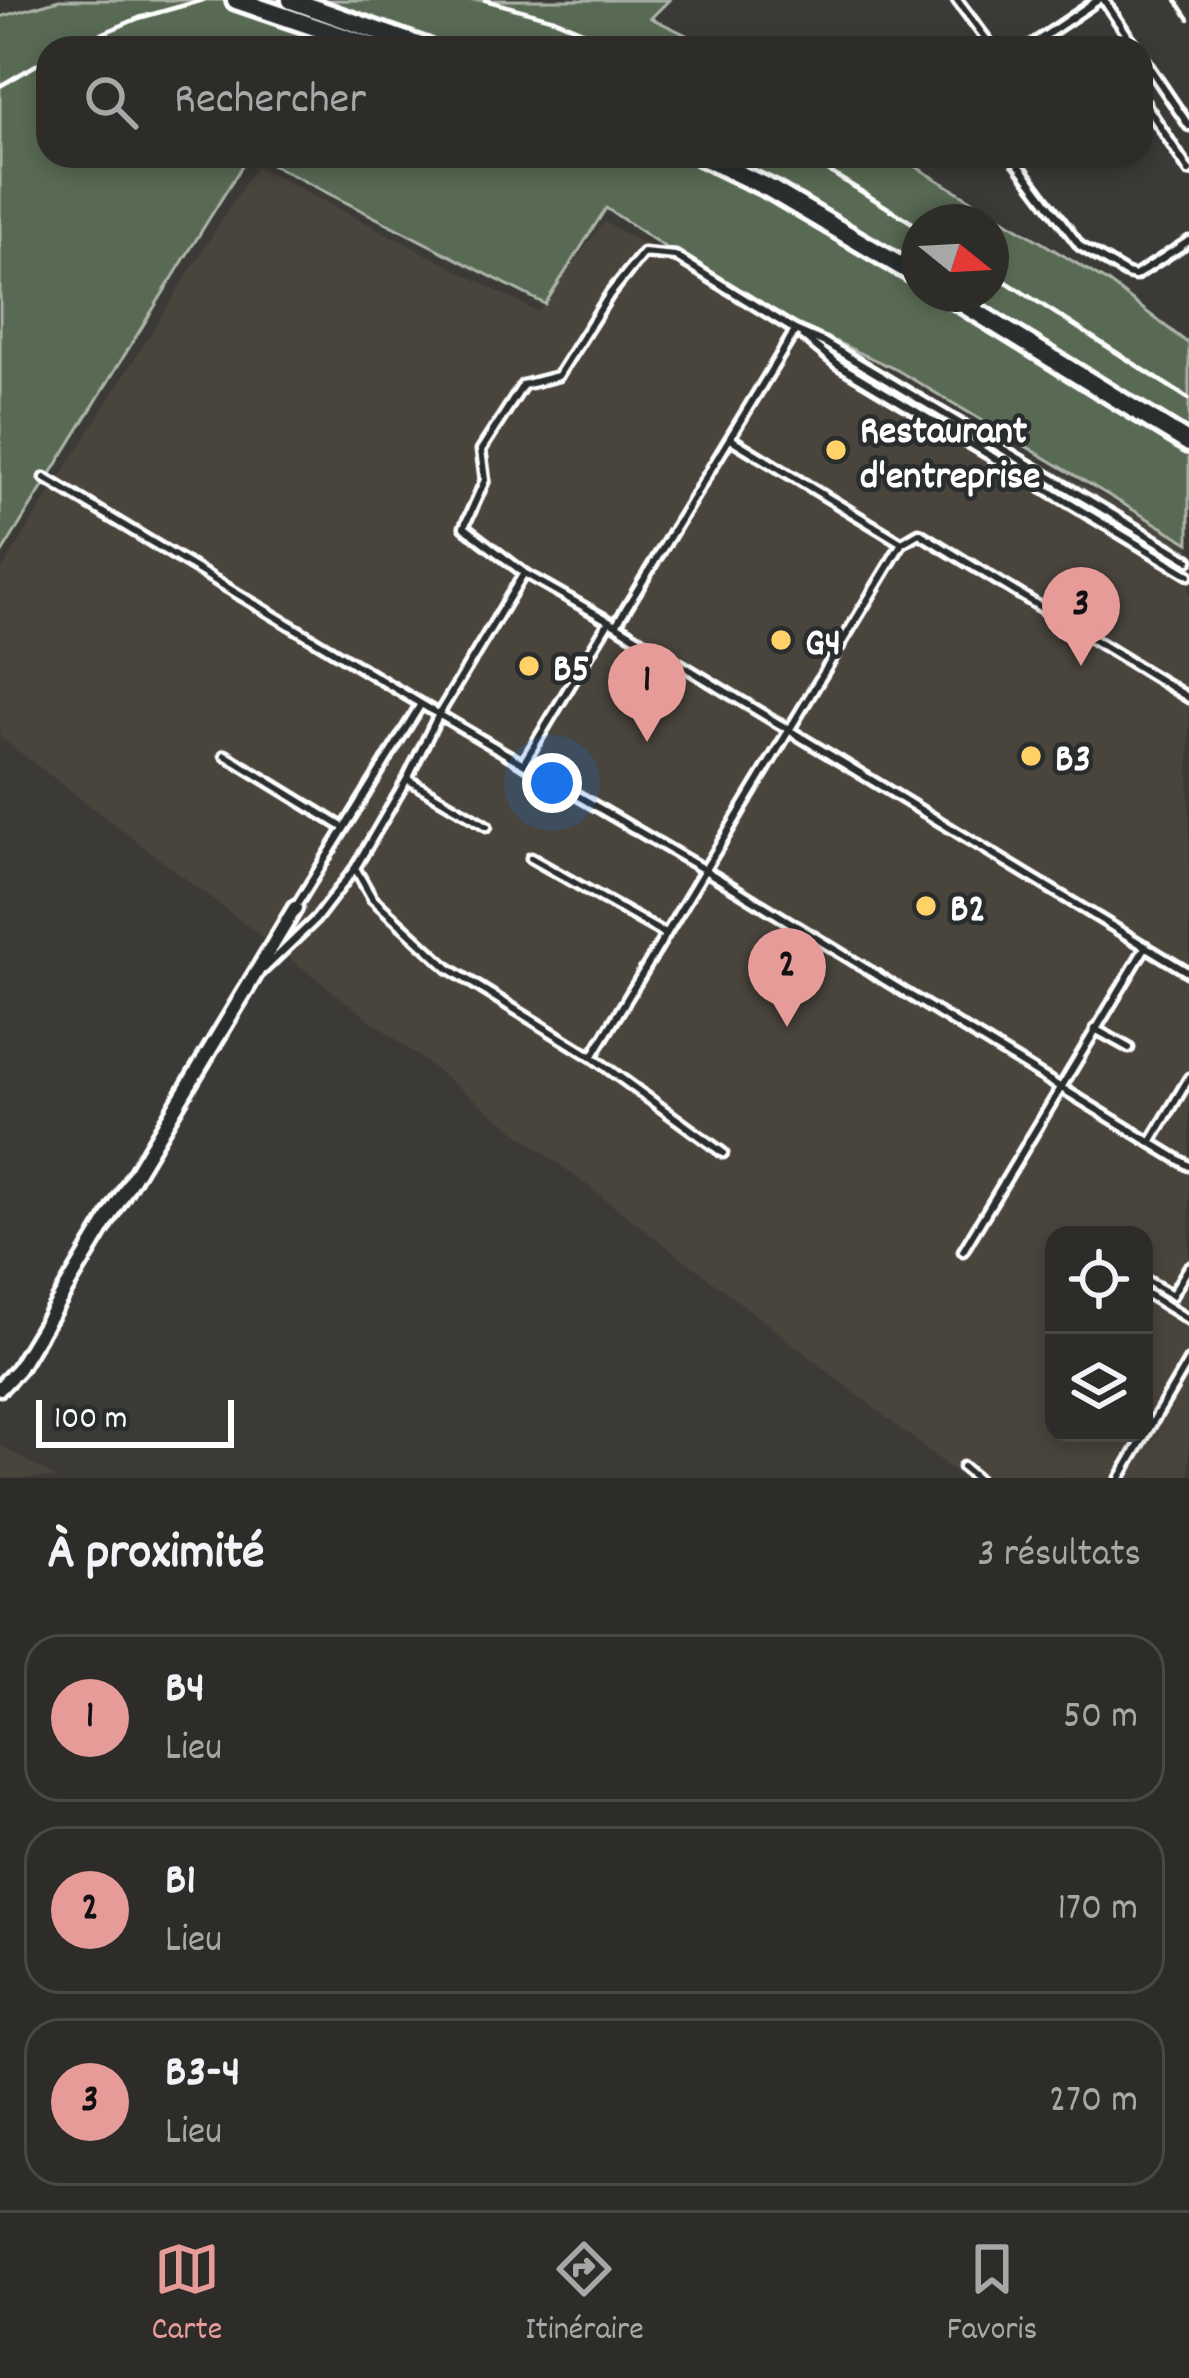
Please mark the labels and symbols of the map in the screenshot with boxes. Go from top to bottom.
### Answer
north arrow [901,204,1009,312]
place label: Restaurant d'entreprise [860,407,1040,507]
marker: Restaurant d'entreprise [823,437,849,463]
pin: 3 [1042,567,1120,666]
place label: G4 [805,619,841,674]
marker: G4 [768,627,794,653]
pin: 1 [608,643,686,742]
place label: B5 [553,645,590,700]
marker: B5 [516,653,542,679]
place label: B3 [1055,735,1091,790]
marker: B3 [1018,743,1044,769]
your location [522,753,582,813]
place label: B2 [950,885,986,940]
marker: B2 [913,893,939,919]
pin: 2 [748,928,826,1027]
scale bar [36,1394,234,1447]

